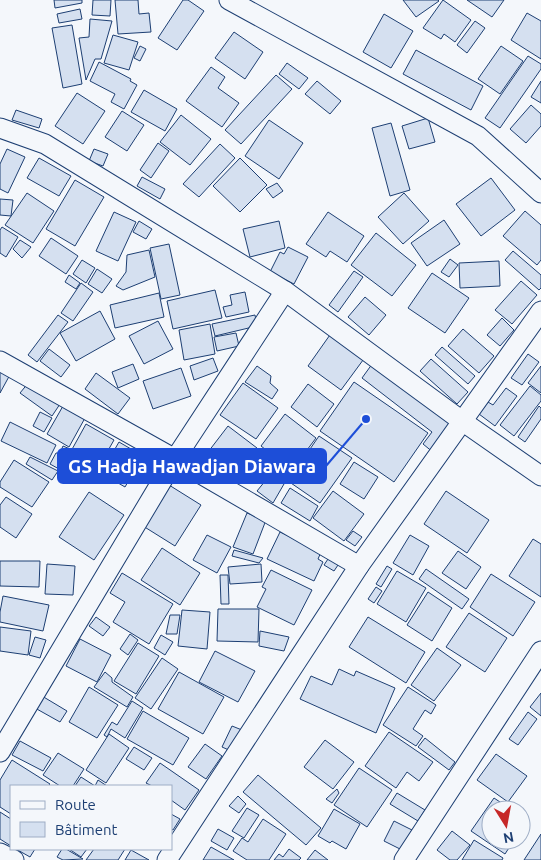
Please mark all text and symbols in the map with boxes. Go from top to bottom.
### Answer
callout: GS Hadja Hawadjan Diawara [58,449,326,483]
text: GS Hadja Hawadjan Diawara [68,455,316,477]
legend [10,785,172,850]
text: Route [55,796,96,813]
north arrow [481,800,531,850]
text: Bâtiment [55,821,118,838]
text: N [502,829,515,847]

